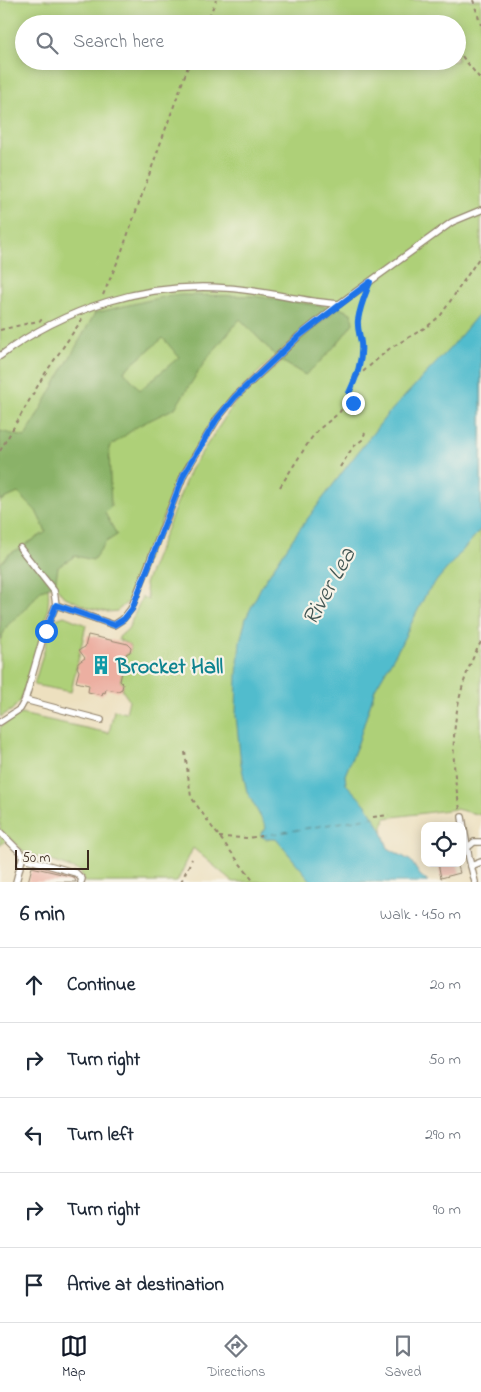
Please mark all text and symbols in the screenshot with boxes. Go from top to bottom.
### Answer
search box [15,15,466,70]
icon: search [33,29,61,57]
text: Search here [73,29,164,56]
route end [342,392,365,415]
water label: River Lea [294,541,366,633]
route start [35,620,58,643]
place label: Brocket Hall [115,652,224,684]
building icon: Brocket Hall [90,654,112,676]
map controls [421,822,466,867]
button: locate [421,822,466,867]
scale bar [15,847,89,870]
text: 50 m [22,848,50,869]
text: 6 min [20,900,65,930]
text: Walk · 450 m [380,903,461,927]
icon: ahead [20,971,48,999]
text: Continue [67,972,135,999]
text: 20 m [430,973,461,997]
icon: right [20,1046,48,1074]
text: Turn right [67,1047,140,1074]
text: 50 m [429,1048,461,1072]
icon: left [20,1121,48,1149]
text: Turn left [67,1122,134,1149]
text: 290 m [425,1123,461,1147]
icon: right [20,1196,48,1224]
text: Turn right [67,1197,140,1224]
text: 90 m [433,1198,461,1222]
icon: arrive [20,1271,48,1299]
text: Arrive at destination [67,1272,224,1299]
tab: Map [60,1332,88,1383]
tab: Directions [207,1332,265,1383]
tab: Saved [385,1332,421,1383]

